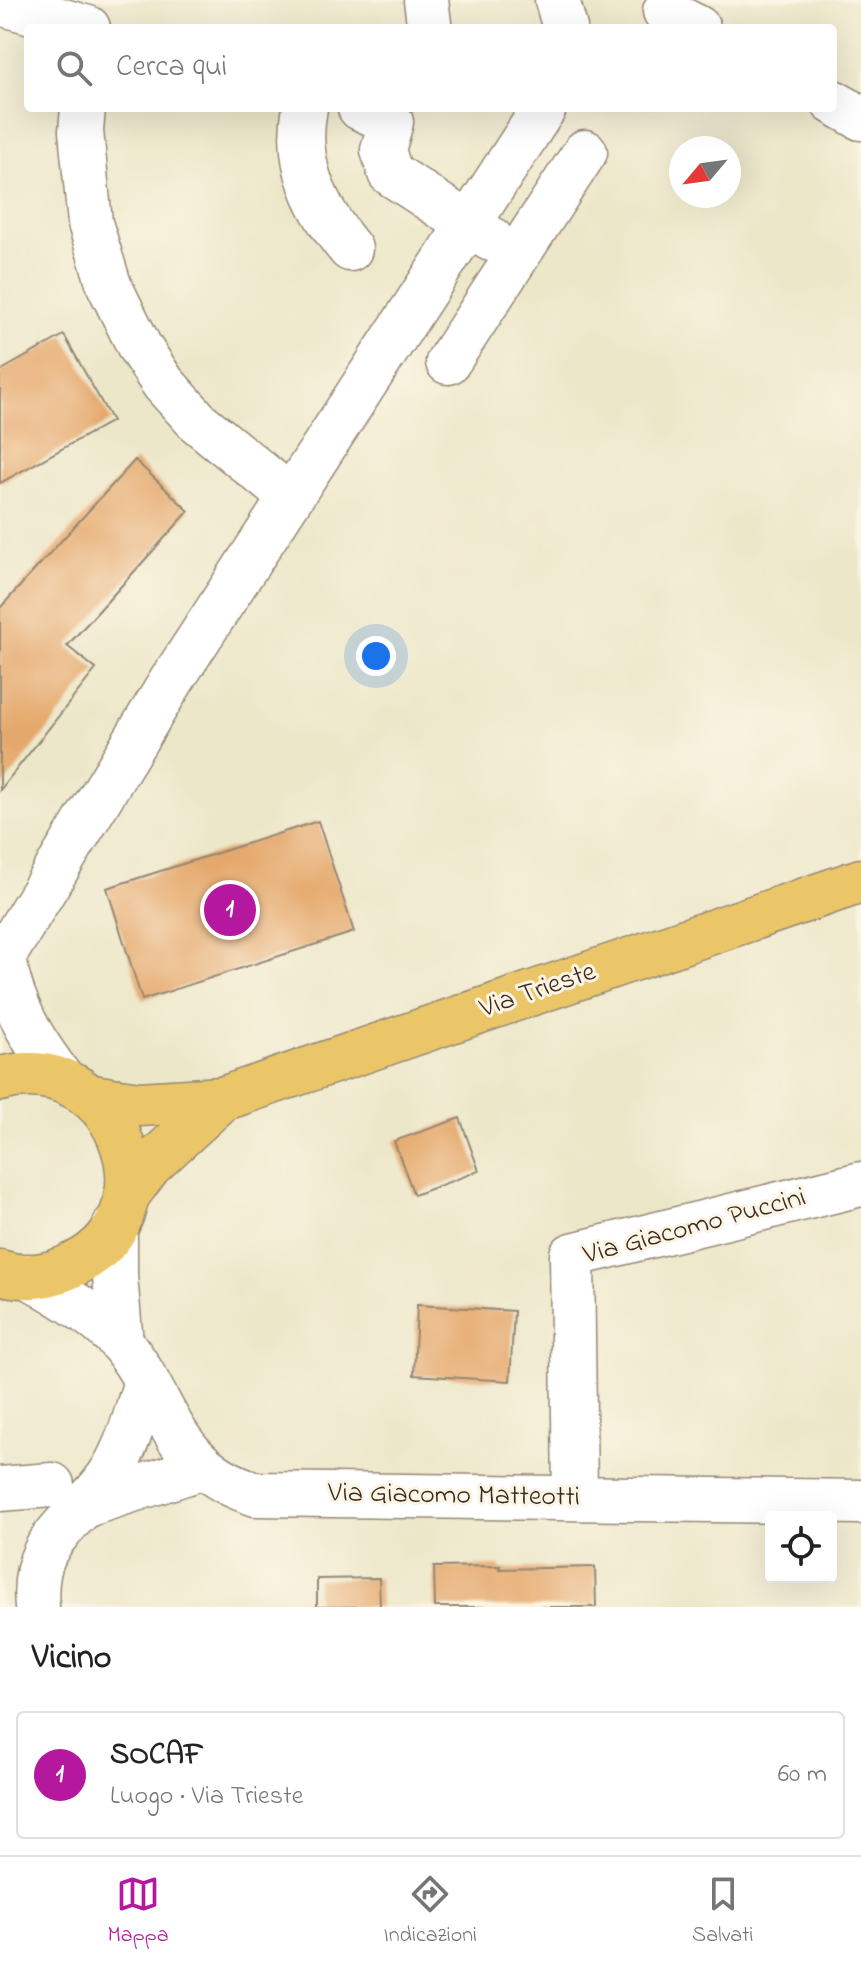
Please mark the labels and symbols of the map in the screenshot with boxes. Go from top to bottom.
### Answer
north arrow [669,136,741,208]
your location [356,636,396,676]
pin: 1 [204,880,256,940]
street label: Via Trieste [474,952,602,1030]
street label: Via Giacomo Puccini [578,1178,811,1277]
street label: Via Giacomo Matteotti [327,1473,580,1519]

